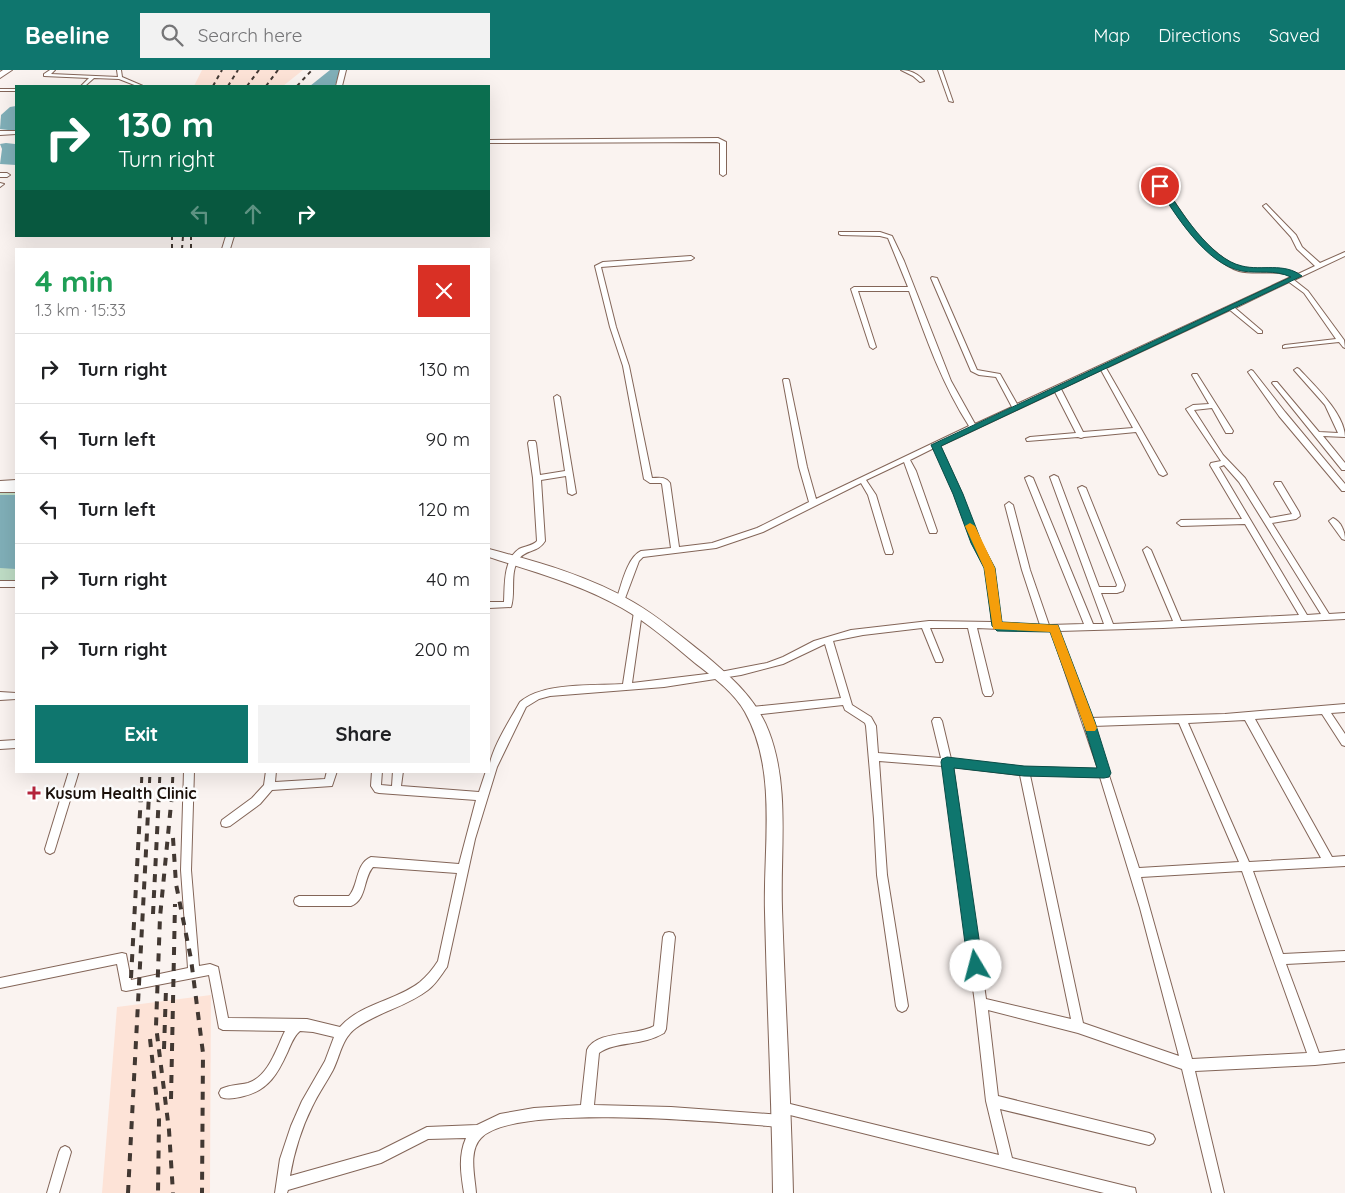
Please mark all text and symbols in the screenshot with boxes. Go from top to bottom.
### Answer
search box [140,13,490,58]
text: Beeline [25,20,110,50]
icon: search [158,21,186,49]
text: Search here [198,23,303,47]
text: Map [1093,24,1130,47]
text: Directions [1158,24,1241,47]
text: Saved [1269,24,1320,47]
text: 130 m [118,102,214,146]
icon: right [35,105,100,170]
text: Turn right [118,145,215,173]
pin [1139,165,1181,207]
icon: arrive [1146,172,1174,200]
icon: left [186,200,214,228]
icon: ahead [239,200,267,228]
icon: right [292,200,320,228]
text: 4 min [35,262,114,300]
button: close [418,265,470,317]
text: 1.3 km · 15:33 [35,300,126,320]
icon: right [35,355,63,383]
text: Turn right [78,357,167,381]
text: 130 m [419,357,470,381]
icon: left [35,425,63,453]
text: Turn left [78,427,156,451]
text: 90 m [426,427,470,451]
icon: left [35,495,63,523]
text: Turn left [78,497,156,521]
text: 120 m [419,497,470,521]
icon: right [35,565,63,593]
text: Turn right [78,567,167,591]
text: 40 m [426,567,470,591]
icon: right [35,635,63,663]
text: Turn right [78,637,167,661]
text: 200 m [414,637,470,661]
button: Exit [35,705,248,763]
button: Share [258,705,470,763]
place label: Kusum Health Clinic [45,783,197,803]
marker: Kusum Health Clinic [27,786,41,800]
position arrow [949,939,1001,991]

